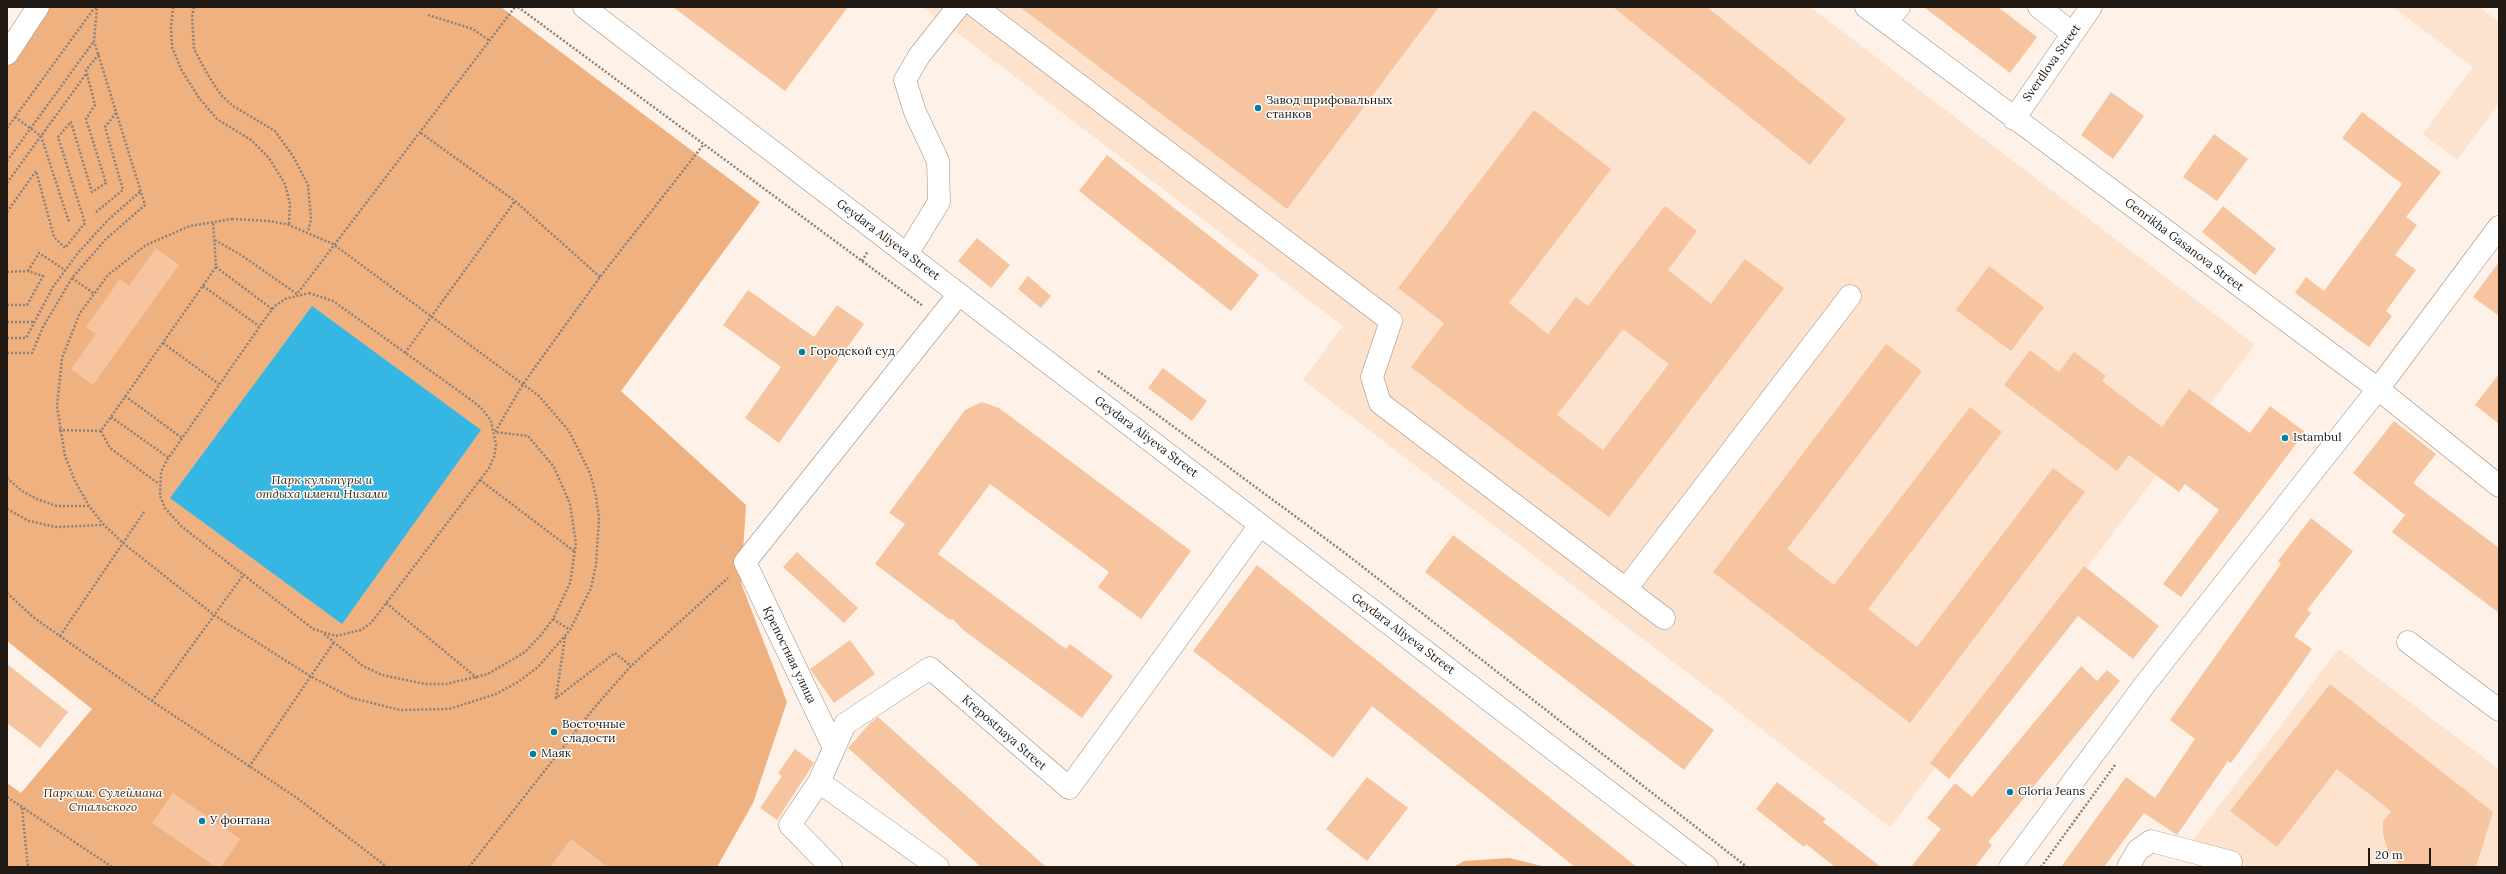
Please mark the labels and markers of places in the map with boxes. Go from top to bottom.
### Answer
place label: Завод шрифовальных станков [1266,94,1392,122]
marker: Завод шрифовальных станков [1253,103,1263,113]
place label: Городской суд [810,345,895,359]
marker: Городской суд [797,347,807,357]
place label: Istambul [2293,431,2341,445]
marker: Istambul [2280,433,2290,443]
place label: Восточные сладости [562,718,625,746]
marker: Восточные сладости [549,727,559,737]
place label: Маяк [541,747,571,761]
marker: Маяк [528,749,538,759]
place label: Gloria Jeans [2018,785,2085,799]
marker: Gloria Jeans [2005,787,2015,797]
place label: У фонтана [210,814,270,828]
marker: У фонтана [197,816,207,826]

